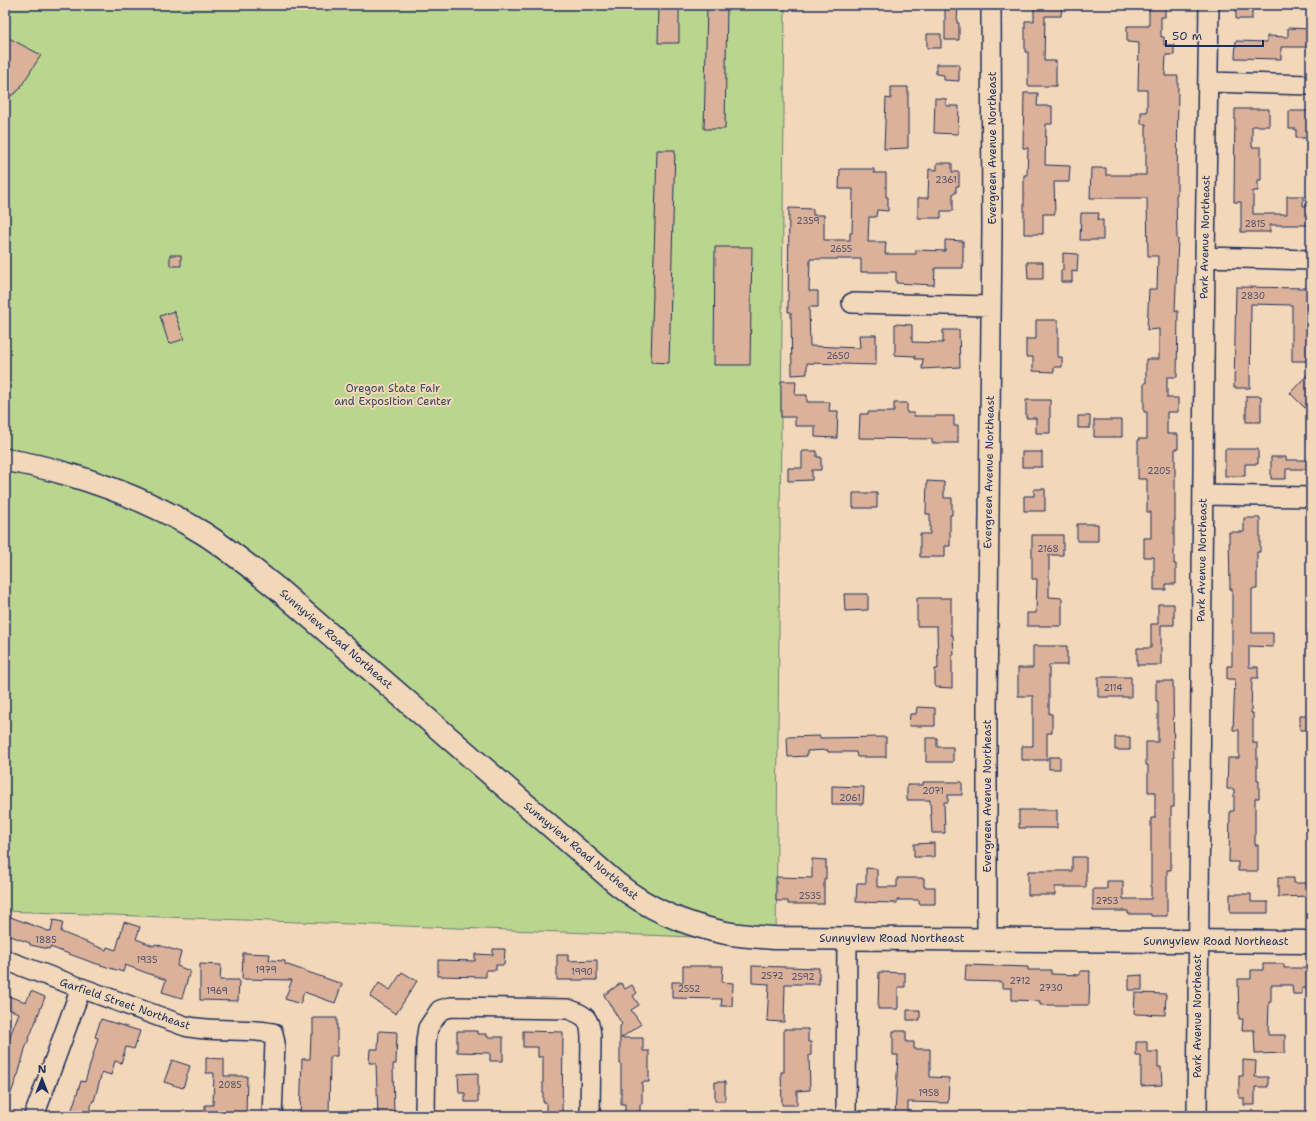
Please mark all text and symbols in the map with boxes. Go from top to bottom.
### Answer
scale bar [1166,22,1263,48]
text: 50 m [1172,28,1202,44]
street label: Evergreen Avenue Northeast [985,71,1000,225]
house number: 2361 [935,174,957,186]
street label: Park Avenue Northeast [1196,175,1214,299]
house number: 2359 [796,215,820,227]
house number: 2815 [1244,218,1266,230]
house number: 2655 [830,243,852,255]
house number: 2830 [1241,290,1265,302]
house number: 2650 [826,350,850,362]
park label: Oregon State Fair and Exposition Center [334,381,452,409]
street label: Evergreen Avenue Northeast [980,395,998,549]
house number: 2205 [1147,465,1171,477]
street label: Park Avenue Northeast [1193,498,1211,622]
house number: 2168 [1037,543,1059,555]
street label: Sunnyview Road Northeast [276,586,396,692]
house number: 2114 [1104,682,1122,694]
street label: Evergreen Avenue Northeast [980,719,995,873]
house number: 2071 [922,785,944,797]
house number: 2061 [839,792,861,804]
street label: Sunnyview Road Northeast [521,799,642,904]
house number: 2535 [799,890,821,902]
house number: 2753 [1095,895,1119,907]
street label: Sunnyview Road Northeast [819,931,965,946]
house number: 1885 [35,934,57,946]
street label: Sunnyview Road Northeast [1143,934,1289,949]
house number: 1935 [137,954,157,966]
street label: Park Avenue Northeast [1190,954,1205,1078]
house number: 1979 [255,964,277,976]
house number: 1990 [571,966,593,978]
house number: 2572 [760,970,784,982]
house number: 2592 [791,971,815,983]
street label: Garfield Street Northeast [58,975,192,1033]
house number: 2712 [1009,975,1031,987]
house number: 2730 [1039,982,1063,994]
house number: 2552 [678,983,700,995]
house number: 1969 [206,985,228,997]
north arrow [22,1059,62,1099]
text: N [38,1062,47,1077]
house number: 2085 [218,1079,242,1091]
house number: 1958 [918,1087,940,1099]

